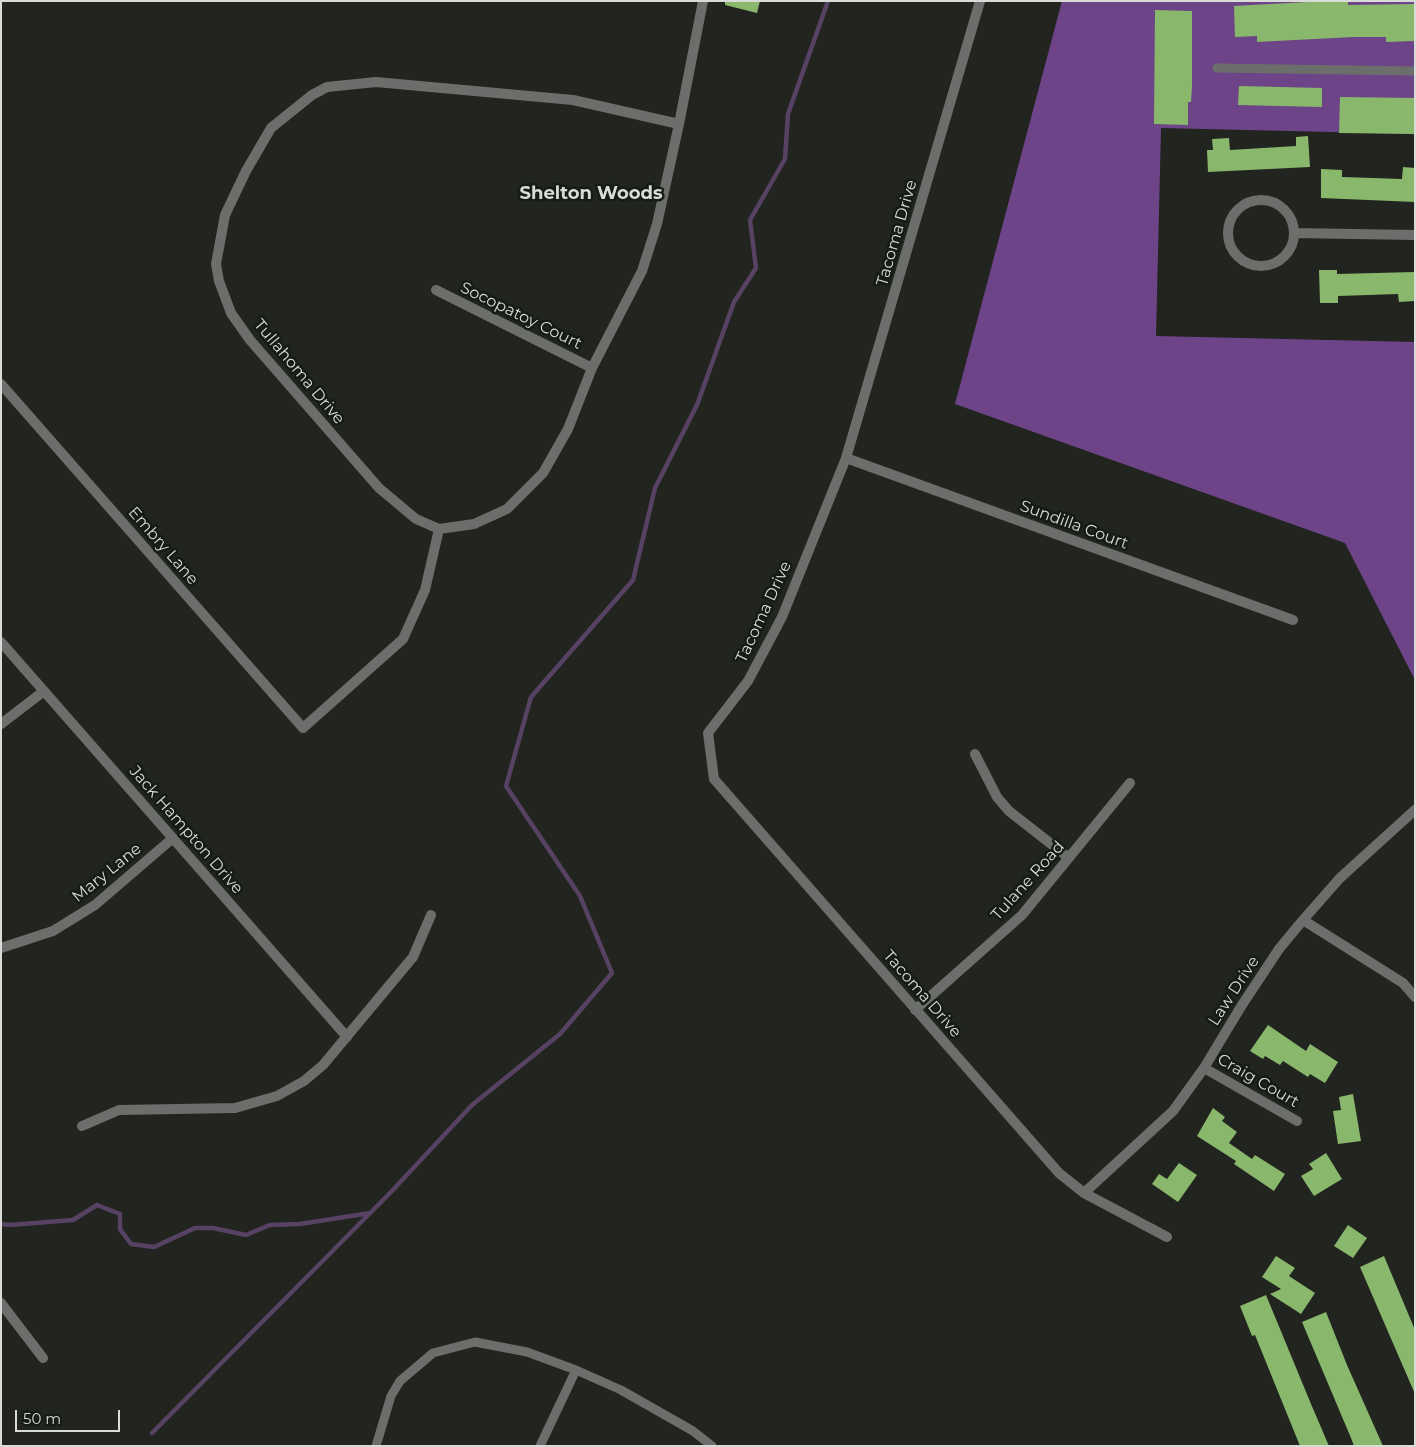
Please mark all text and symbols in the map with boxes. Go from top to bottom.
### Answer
street label: Tacoma Drive [873,178,921,288]
district label: Shelton Woods [519,183,663,205]
street label: Socopatoy Court [457,278,585,354]
street label: Tullahoma Drive [250,316,348,428]
street label: Sundilla Court [1017,497,1131,553]
street label: Embry Lane [124,503,202,589]
street label: Tacoma Drive [732,558,796,666]
street label: Jack Hampton Drive [125,762,247,898]
street label: Tulane Road [987,837,1069,925]
street label: Mary Lane [69,839,145,907]
street label: Tacoma Drive [879,946,965,1042]
street label: Law Drive [1204,953,1264,1029]
street label: Craig Court [1214,1050,1302,1112]
scale bar [18,1400,122,1432]
text: 50 m [23,1409,61,1428]

